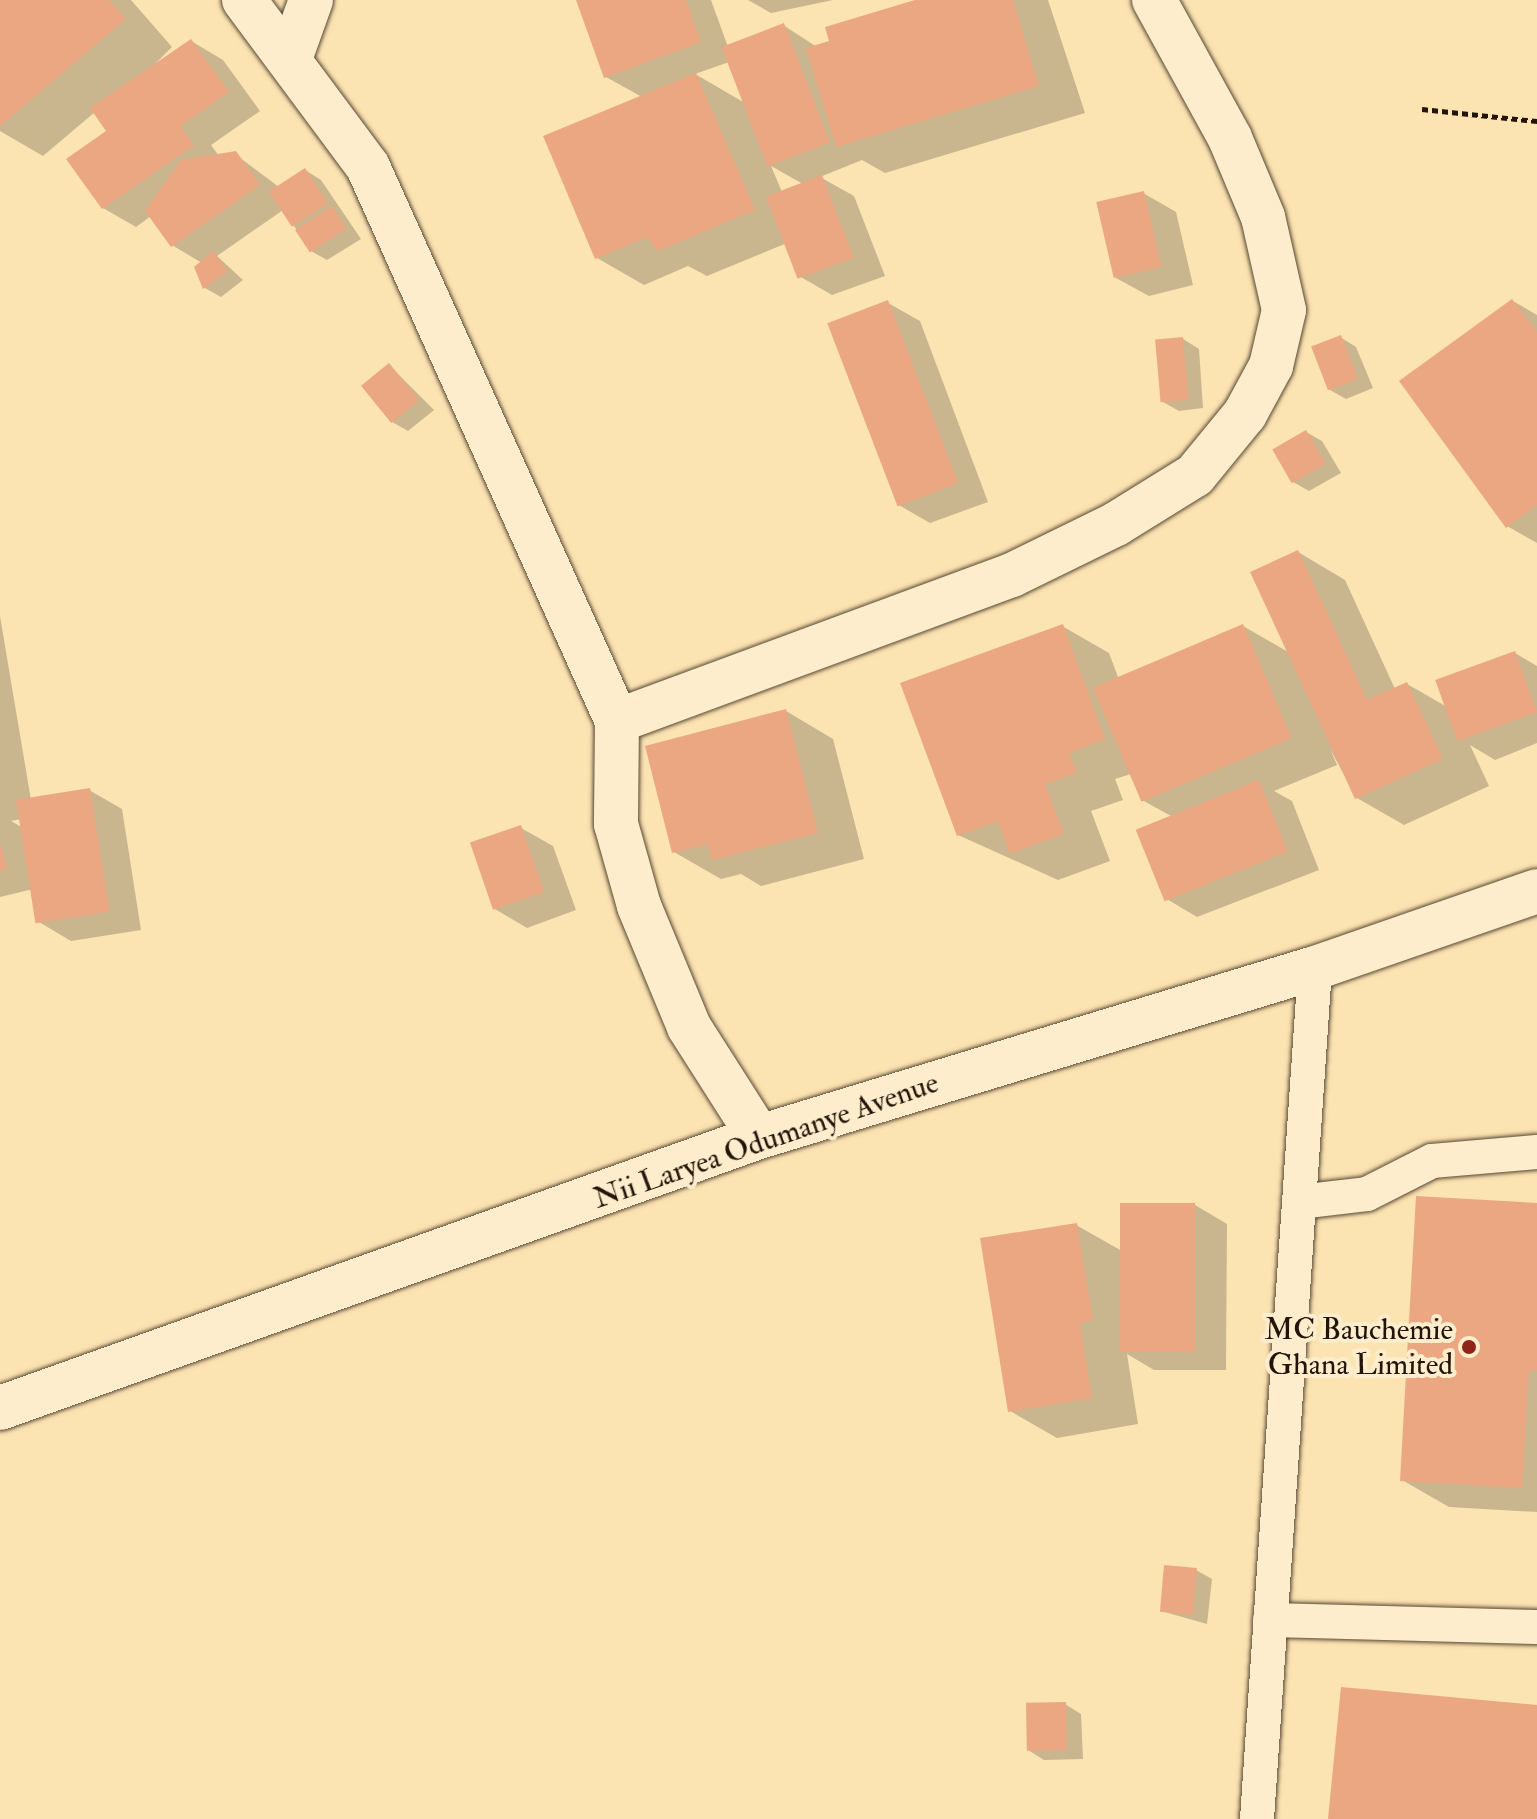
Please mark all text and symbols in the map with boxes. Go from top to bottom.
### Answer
street label: Nii Laryea Odumanye Avenue [589,1065,943,1217]
place label: MC Bauchemie Ghana Limited [1264,1312,1453,1382]
marker: MC Bauchemie Ghana Limited [1460,1338,1478,1356]

